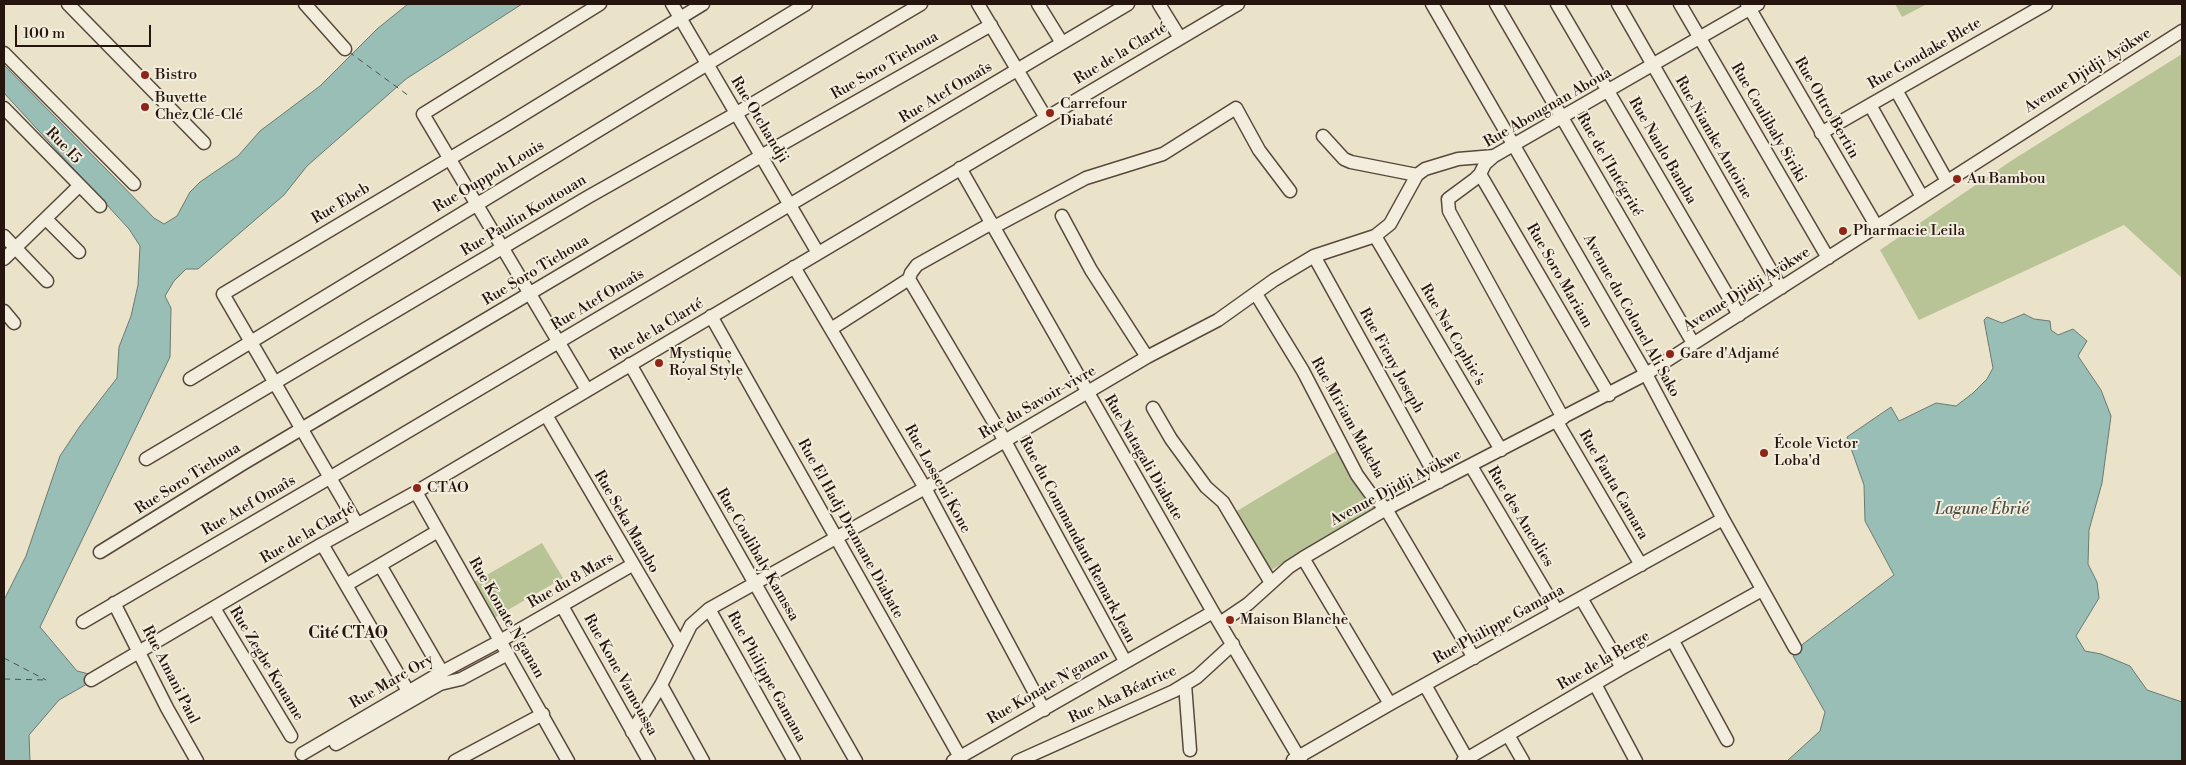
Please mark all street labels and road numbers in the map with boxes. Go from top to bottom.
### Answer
street label: Rue Goudake Blete [1865,14,1985,94]
street label: Rue de la Clarté [1071,19,1171,89]
street label: Avenue Djidji Ayökwe [2021,25,2155,117]
street label: Rue Soro Tiehoua [828,28,942,104]
street label: Rue Ottro Bertin [1790,54,1862,162]
street label: Rue Atef Omaîs [896,58,996,128]
street label: Rue Coulibaly Siriki [1726,60,1810,186]
street label: Rue Abougnan Aboua [1481,64,1615,152]
street label: Rue Otchandji [726,73,792,167]
street label: Rue Niamke Antoine [1670,73,1756,203]
street label: Rue Nanlo Bamba [1624,94,1700,208]
street label: Rue de l'Intégrité [1572,110,1646,220]
street label: Rue I5 [41,124,85,168]
street label: Rue Ouppoh Louis [430,137,548,217]
street label: Rue Paulin Koutouan [458,171,590,261]
street label: Rue Ebeb [309,180,373,228]
street label: Rue Soro Mariam [1522,221,1596,331]
street label: Avenue du Colonel Ali Sako [1579,231,1683,401]
street label: Rue Soro Tiehoua [480,232,592,310]
street label: Avenue Djidji Ayökwe [1680,244,1814,336]
street label: Rue Atef Omaîs [548,265,648,335]
street label: Rue Nst Cophie's [1416,281,1488,389]
street label: Rue de la Clarté [607,295,707,365]
street label: Rue Fieny Joseph [1355,305,1427,417]
street label: Rue Miriam Makeba [1306,354,1388,482]
street label: Rue du Savoir-vivre [976,362,1100,444]
street label: Rue Natagali Diabate [1100,392,1186,524]
street label: Rue Losseni Kone [900,422,974,536]
street label: Rue Fanta Camara [1574,427,1652,543]
street label: Rue du Commandant Remark Jean [1015,434,1139,646]
street label: Rue El Hadj Dramane Diabate [793,436,907,622]
street label: Rue Soro Tiehoua [132,439,244,519]
street label: Avenue Djidji Ayökwe [1327,446,1465,530]
street label: Rue des Ancolies [1483,463,1557,571]
street label: Rue Seka Mambo [589,467,663,577]
street label: Rue Atef Omaîs [199,472,299,540]
street label: Rue Coulibaly Kamssa [712,485,802,625]
street label: Rue de la Clarté [258,500,358,568]
street label: Rue du 8 Mars [525,549,617,613]
street label: Rue Konate N'ganan [464,554,548,682]
street label: Rue Philippe Gamana [1430,581,1568,669]
street label: Rue Zegbe Kouame [225,604,307,724]
street label: Rue Philippe Gamana [722,608,810,746]
street label: Rue Kone Vamoussa [579,611,661,739]
street label: Rue Amani Paul [138,623,202,727]
street label: Rue de la Berge [1555,627,1653,695]
street label: Rue Konate N'ganan [984,645,1112,729]
street label: Rue Marc Ory [347,651,437,713]
street label: Rue Aka Béatrice [1066,662,1180,728]

